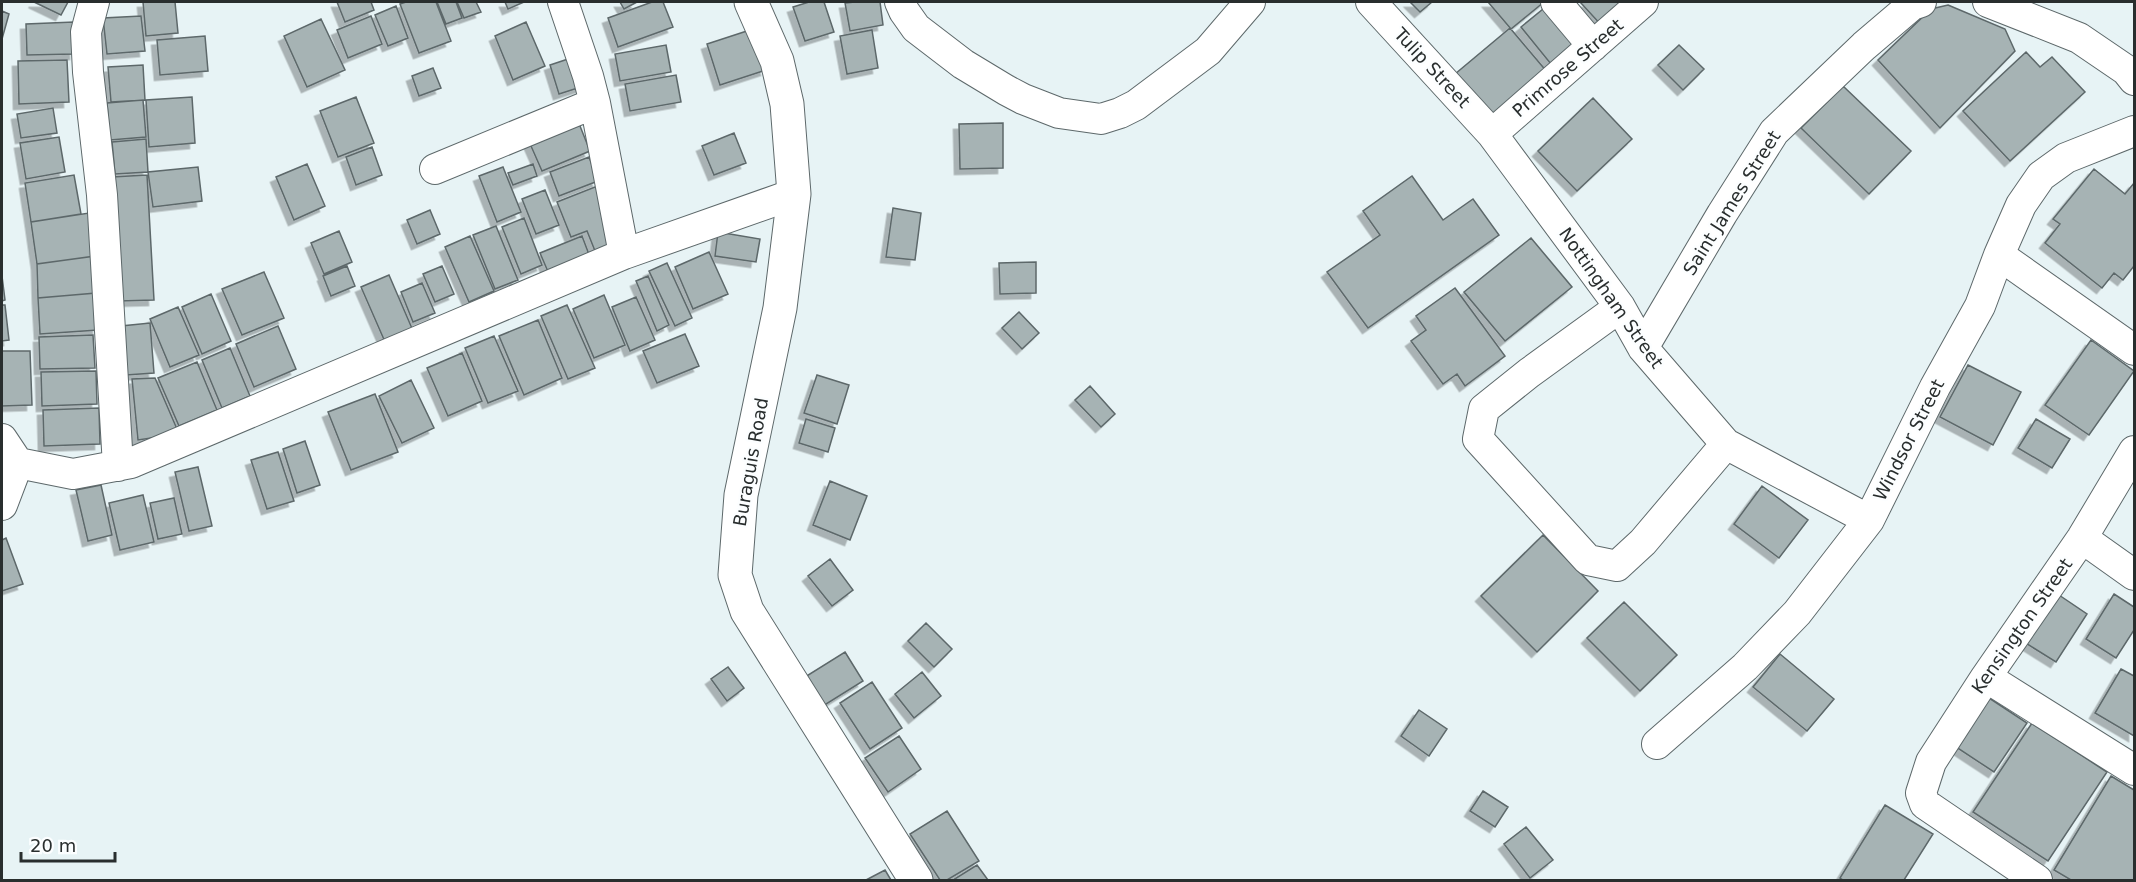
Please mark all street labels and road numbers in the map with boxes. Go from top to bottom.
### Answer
street label: Primrose Street [1508,14,1627,121]
street label: Tulip Street [1389,23,1475,112]
street label: Saint James Street [1679,127,1785,279]
street label: Nottingham Street [1555,223,1668,372]
street label: Windsor Street [1869,376,1948,504]
street label: Buraguis Road [729,396,772,528]
street label: Kensington Street [1967,554,2076,697]

